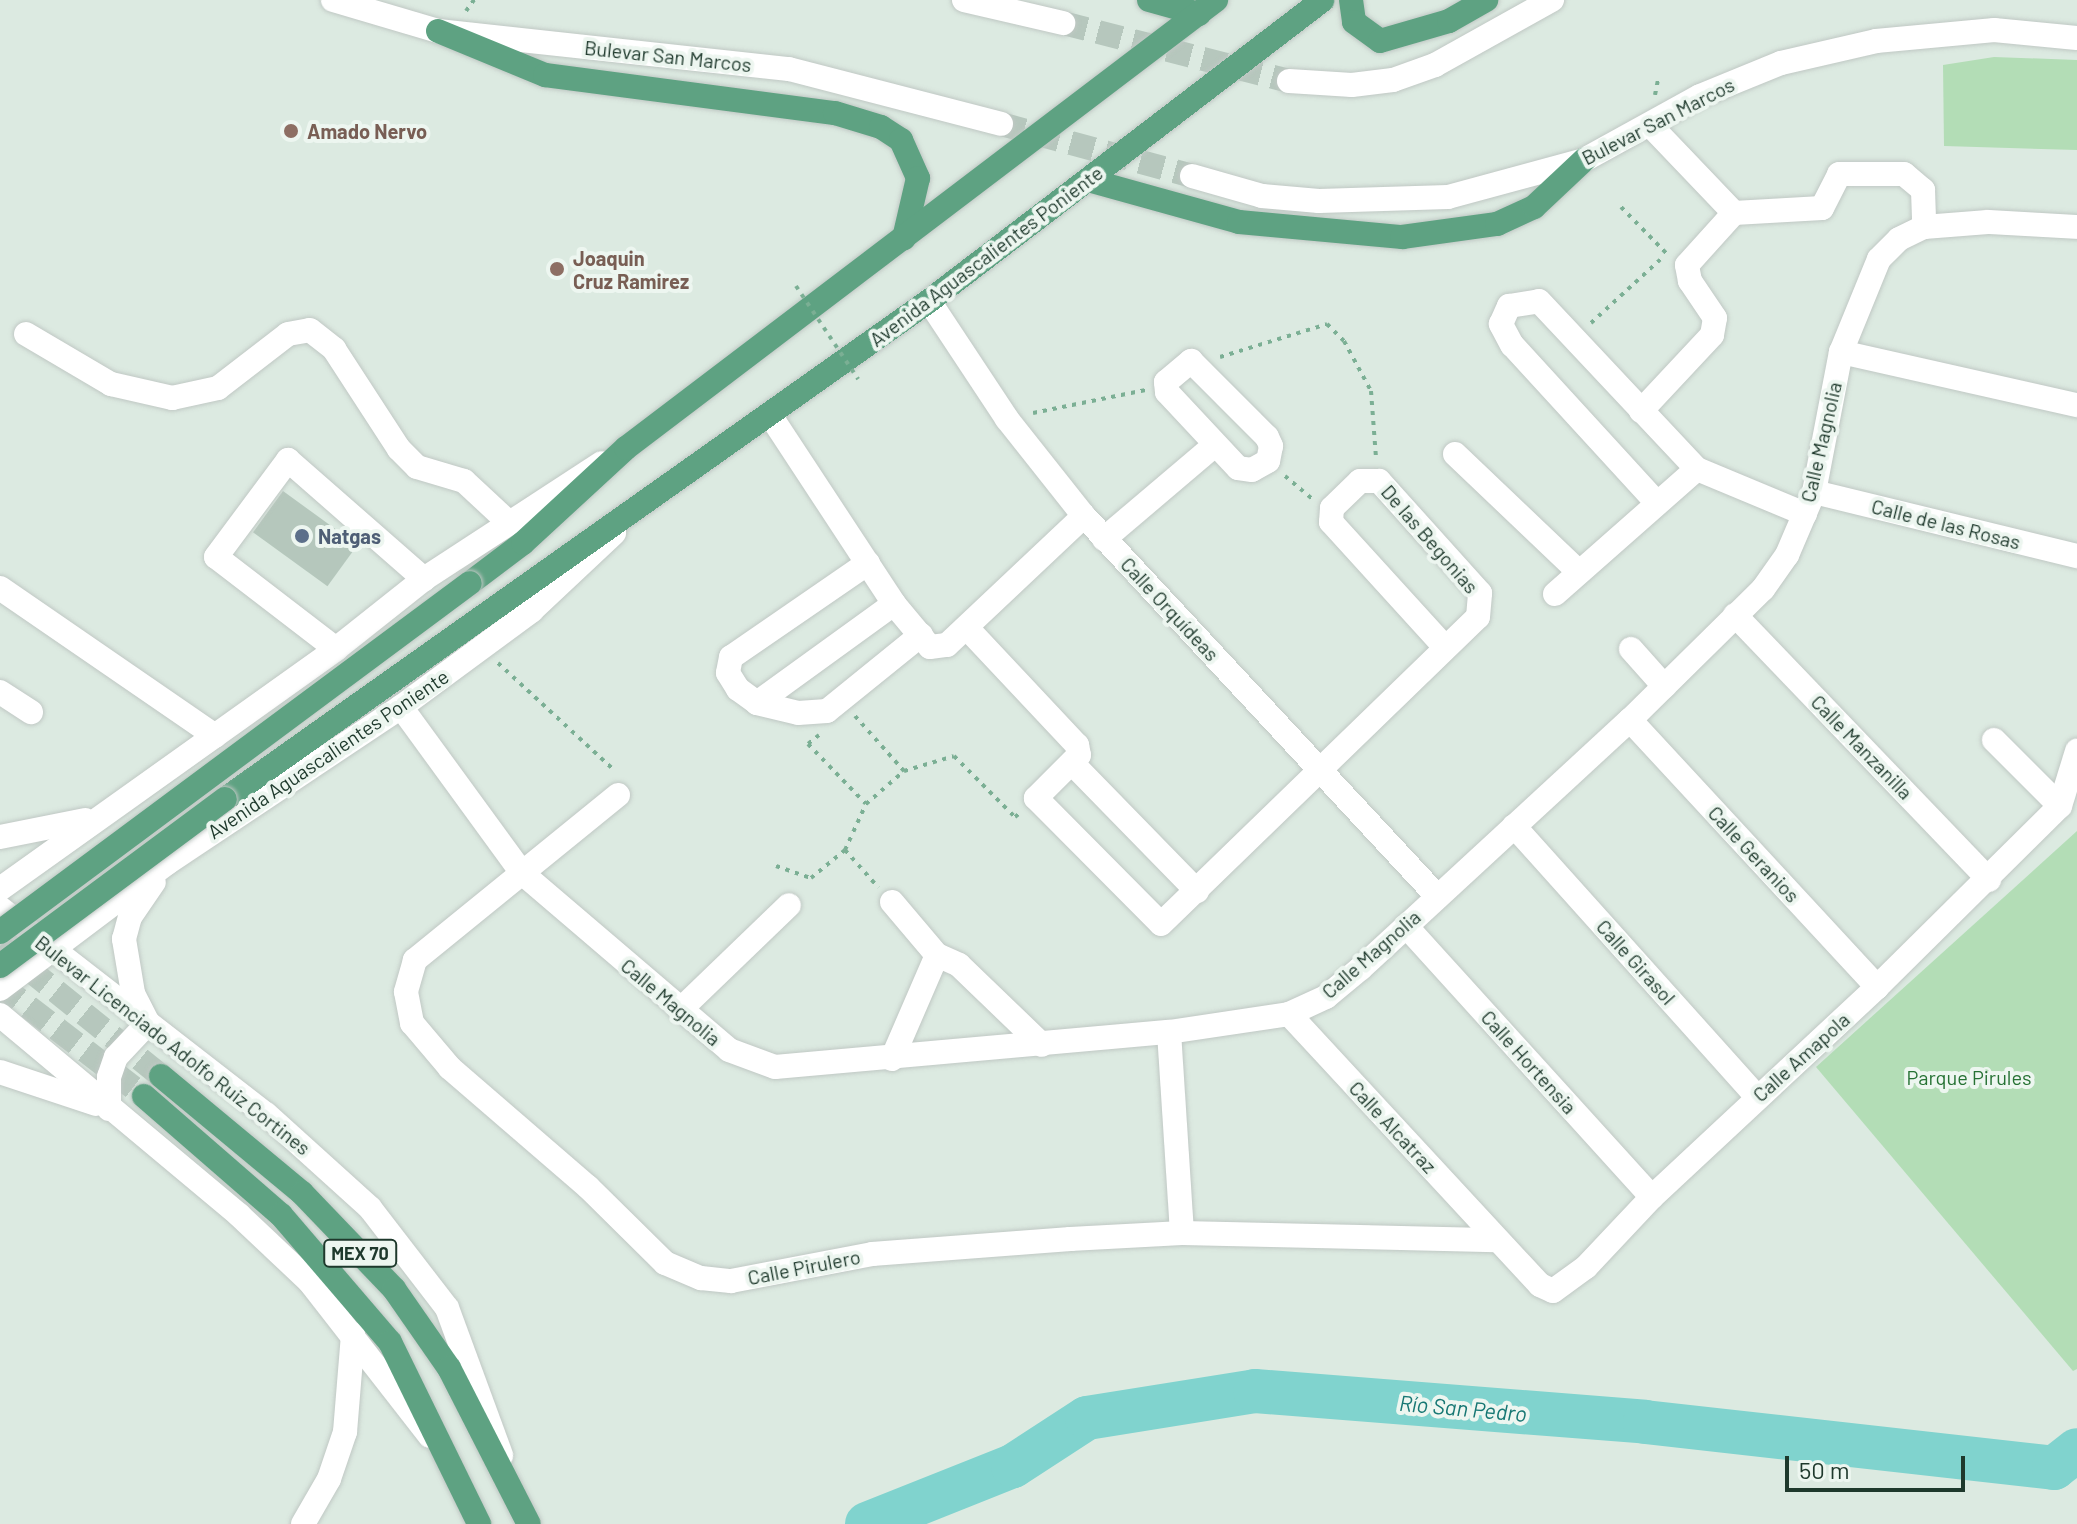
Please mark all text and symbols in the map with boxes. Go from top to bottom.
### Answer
street label: Bulevar San Marcos [583,35,753,77]
street label: Bulevar San Marcos [1578,72,1738,170]
place label: Amado Nervo [307,119,427,143]
marker: Amado Nervo [282,122,300,140]
street label: Avenida Aguascalientes Poniente [865,160,1107,352]
place label: Joaquin Cruz Ramirez [573,246,689,293]
marker: Joaquin Cruz Ramirez [548,260,566,278]
street label: Calle Magnolia [1796,379,1846,505]
street label: De las Begonias [1376,480,1484,598]
street label: Calle de las Rosas [1869,494,2023,554]
place label: Natgas [318,524,381,548]
marker: Natgas [293,527,311,545]
street label: Calle Orquídeas [1116,552,1224,666]
street label: Avenida Aguascalientes Poniente [203,664,453,844]
street label: Calle Manzanilla [1806,690,1918,804]
street label: Calle Geranios [1703,801,1805,907]
street label: Calle Magnolia [1317,905,1425,1003]
street label: Calle Girasol [1592,915,1680,1009]
street label: Bulevar Licenciado Adolfo Ruiz Cortines [31,930,315,1160]
street label: Calle Magnolia [616,953,726,1051]
street label: Calle Hortensia [1476,1005,1582,1119]
street label: Calle Amapola [1748,1007,1854,1107]
park label: Parque Pirules [1906,1065,2032,1089]
street label: Calle Alcatraz [1344,1076,1442,1178]
road number: MEX 70 [322,1239,398,1267]
street label: Calle Pirulero [746,1244,862,1290]
water label: Río San Pedro [1398,1389,1528,1427]
scale bar [1789,1440,1969,1490]
text: 50 m [1799,1455,1850,1484]

